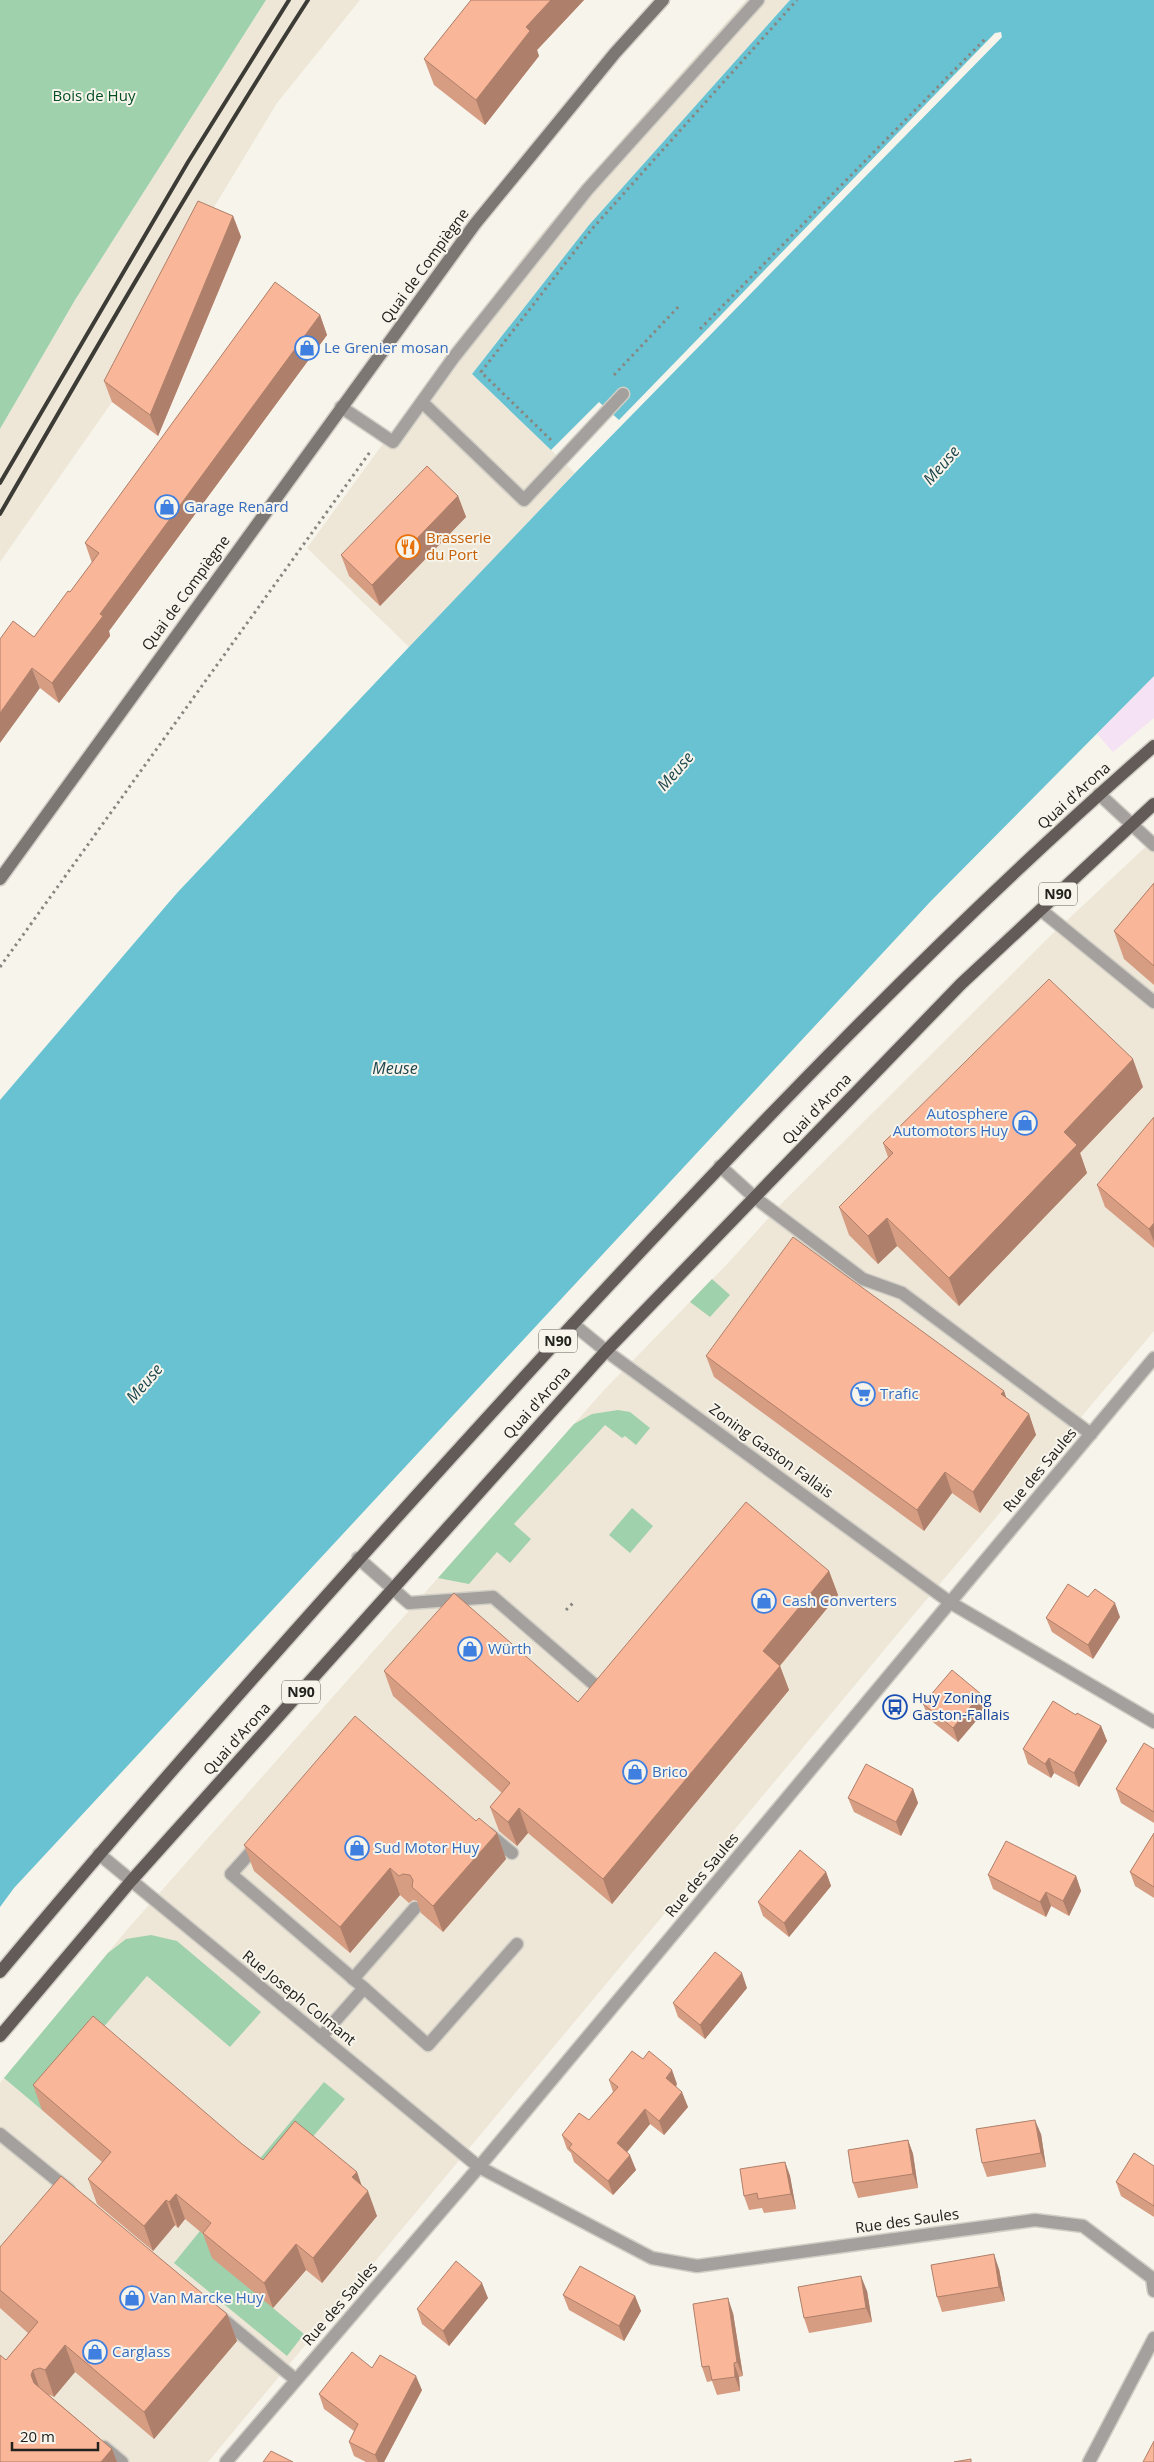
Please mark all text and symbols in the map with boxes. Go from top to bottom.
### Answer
park label: Bois de Huy [53,85,136,105]
street label: Quai de Compiègne [376,204,473,327]
shop icon: Le Grenier mosan [294,335,320,361]
place label: Le Grenier mosan [324,337,449,357]
water label: Meuse [918,441,964,489]
shop icon: Garage Renard [154,494,180,520]
place label: Garage Renard [184,496,289,516]
place label: Brasserie du Port [426,527,491,564]
street label: Quai de Compiègne [137,531,234,654]
restaurant icon: Brasserie du Port [395,534,421,560]
water label: Meuse [652,747,698,795]
street label: Quai d'Arona [1033,757,1114,833]
road number: N90 [1039,882,1077,906]
water label: Meuse [372,1057,418,1079]
street label: Quai d'Arona [777,1068,855,1148]
place label: Autosphere Automotors Huy [893,1103,1008,1140]
shop icon: Autosphere Automotors Huy [1012,1110,1038,1136]
road number: N90 [539,1330,577,1352]
water label: Meuse [121,1359,167,1407]
street label: Quai d'Arona [498,1362,574,1443]
supermarket icon: Trafic [850,1381,876,1407]
place label: Trafic [880,1383,919,1403]
street label: Zoning Gaston Fallais [706,1398,838,1502]
street label: Rue des Saules [998,1423,1080,1516]
shop icon: Cash Converters [751,1588,777,1614]
place label: Cash Converters [782,1590,897,1610]
shop icon: Würth [457,1636,483,1662]
place label: Würth [488,1638,532,1658]
road number: N90 [282,1680,320,1704]
place label: Huy Zoning Gaston-Fallais [912,1687,1010,1724]
bus stop icon: Huy Zoning Gaston-Fallais [882,1694,908,1720]
street label: Quai d'Arona [198,1698,274,1779]
shop icon: Brico [622,1759,648,1785]
place label: Brico [652,1761,688,1781]
street label: Rue des Saules [660,1828,742,1921]
shop icon: Sud Motor Huy [344,1835,370,1861]
place label: Sud Motor Huy [374,1837,480,1857]
street label: Rue Joseph Colmant [239,1945,361,2049]
street label: Rue des Saules [854,2203,960,2237]
street label: Rue des Saules [297,2257,381,2349]
shop icon: Van Marcke Huy [119,2285,145,2311]
place label: Van Marcke Huy [150,2287,264,2307]
shop icon: Carglass [82,2339,108,2365]
place label: Carglass [112,2341,170,2361]
scale bar [12,2420,99,2452]
text: 20 m [20,2426,55,2446]

